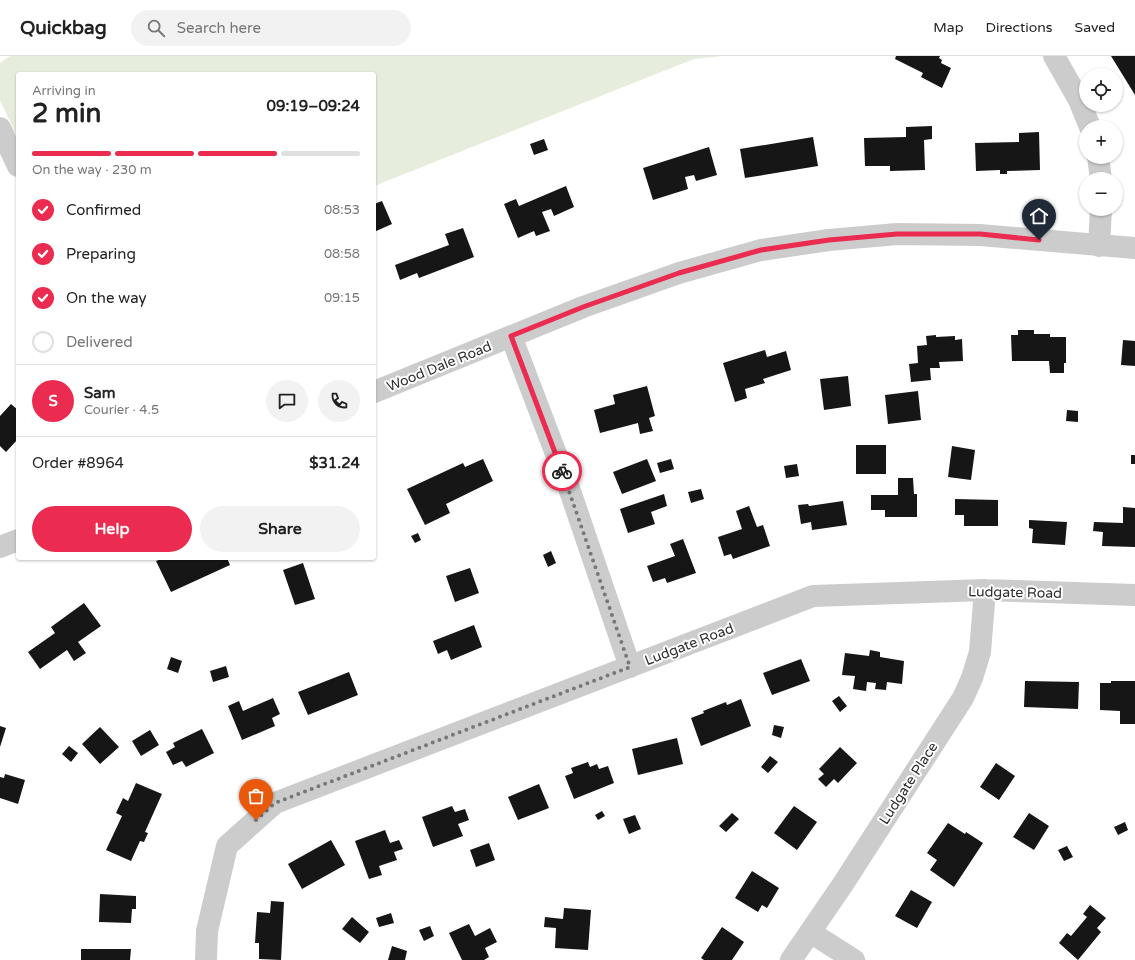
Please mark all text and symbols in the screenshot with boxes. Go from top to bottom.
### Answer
search box [131,10,411,46]
text: Quickbag [20,17,107,39]
icon: search [145,17,167,39]
text: Search here [177,19,261,37]
text: Map [933,19,964,36]
text: Directions [986,19,1053,36]
text: Saved [1075,19,1115,36]
map controls [1079,68,1123,216]
button: locate [1079,68,1123,112]
text: Arriving in [32,83,96,99]
text: 09:19–09:24 [267,97,360,115]
text: 2 min [32,98,101,129]
button: + [1079,120,1123,164]
text: On the way · 230 m [32,162,152,178]
button: − [1079,172,1123,216]
icon: check [32,199,54,221]
pin [1022,199,1056,240]
text: Confirmed [66,201,141,219]
text: 08:53 [324,202,360,218]
icon: home [1028,205,1050,227]
icon: check [32,243,54,265]
text: Preparing [66,245,136,263]
text: 08:58 [324,246,360,262]
icon: check [32,287,54,309]
text: On the way [66,289,146,307]
text: 09:15 [324,290,360,306]
text: Delivered [66,333,133,351]
street label: Wood Dale Road [384,338,494,395]
button: chat [266,380,308,422]
button: phone [318,380,360,422]
text: Sam [84,384,115,402]
text: S [48,392,58,410]
text: Courier · 4.5 [84,402,159,418]
courier [542,451,582,491]
text: Order #8964 [32,454,124,472]
text: $31.24 [309,454,360,472]
icon: bike [551,460,573,482]
button: Help [32,506,192,552]
button: Share [200,506,360,552]
street label: Ludgate Road [968,583,1062,602]
street label: Ludgate Road [642,620,736,669]
street label: Ludgate Place [875,739,941,828]
pin [239,779,273,820]
icon: bag [245,785,267,807]

